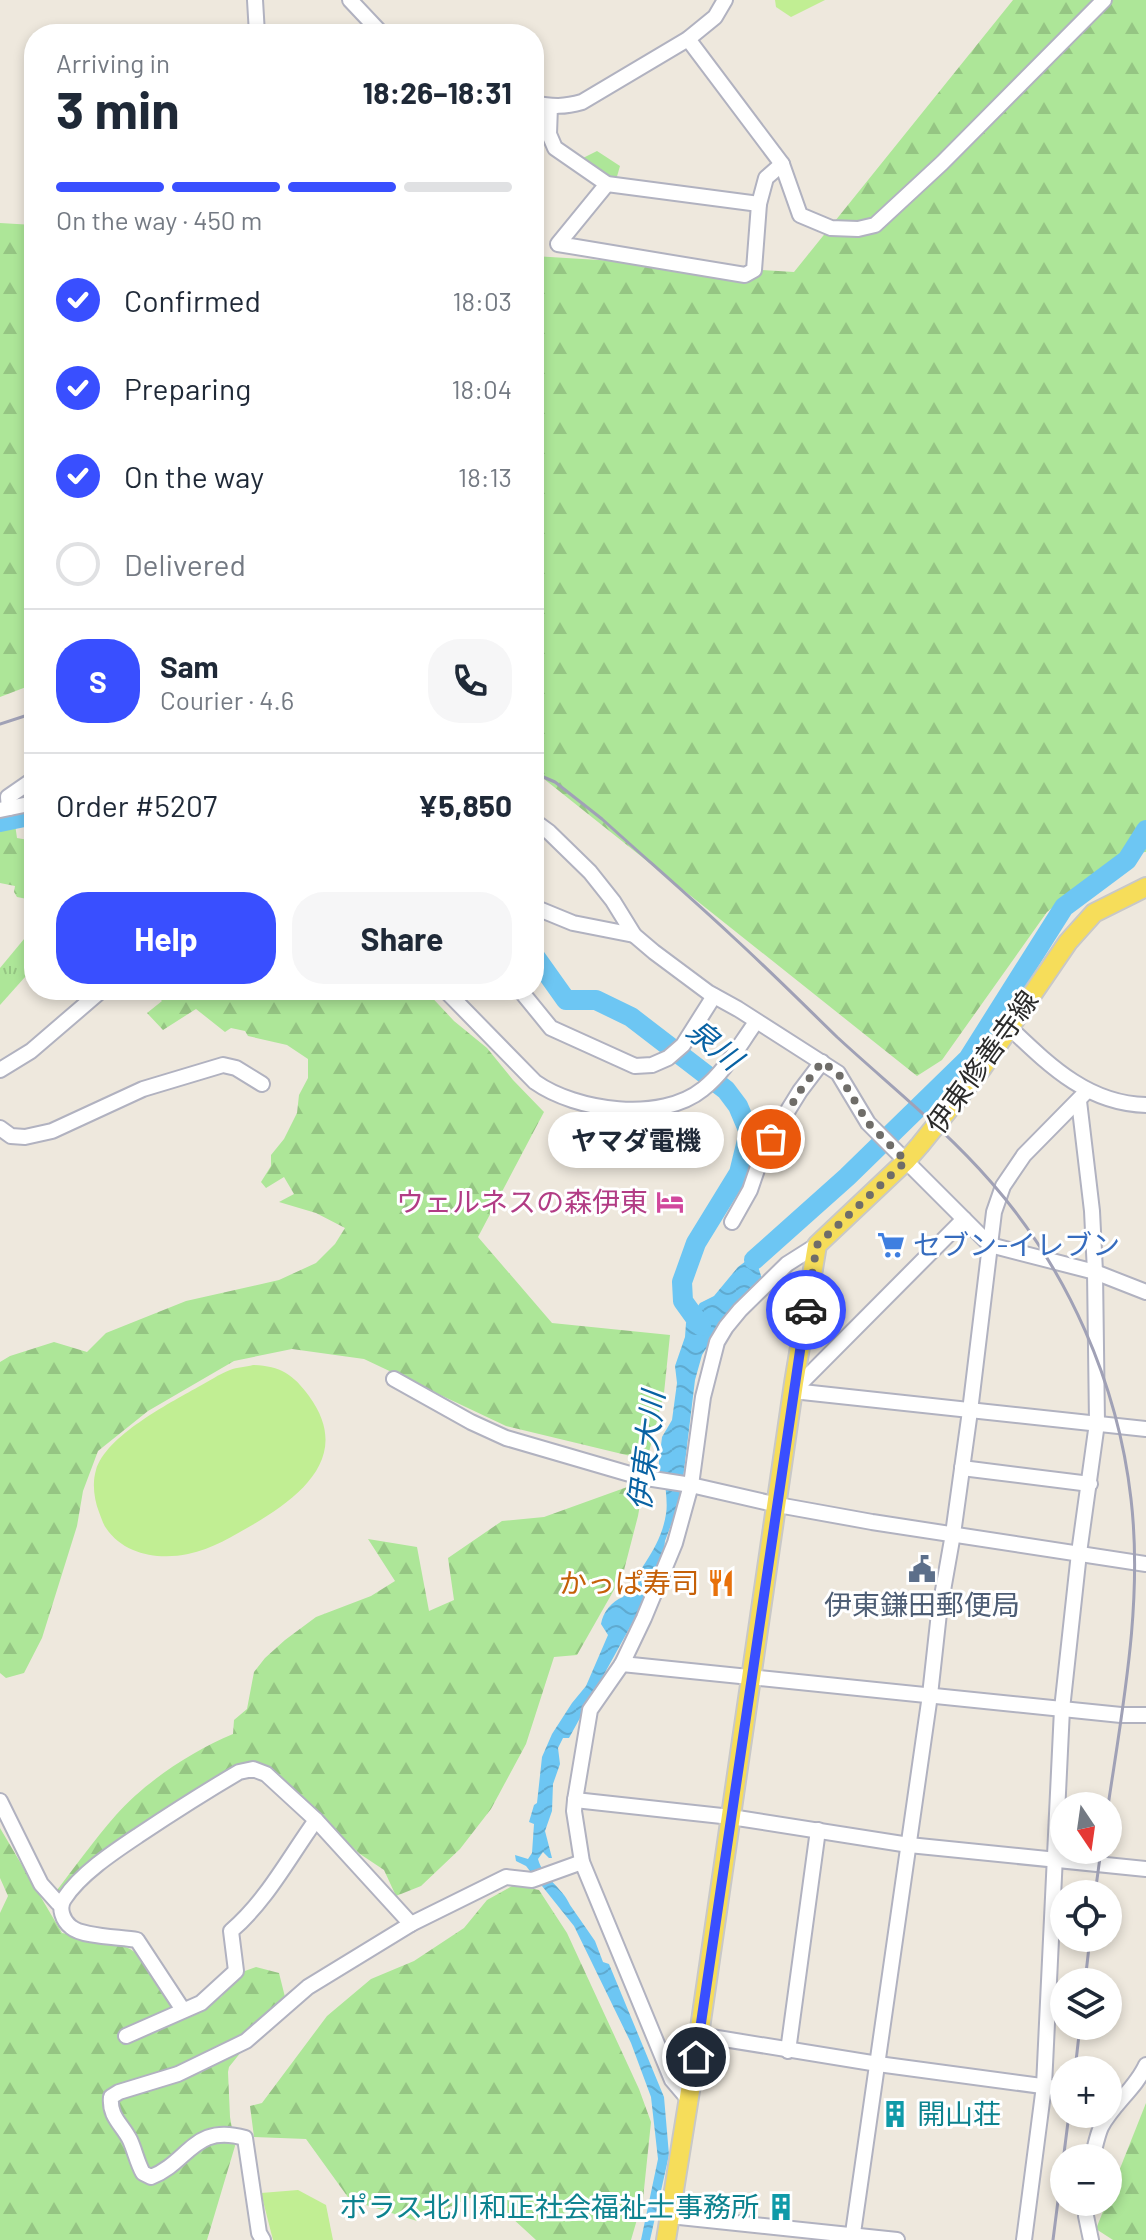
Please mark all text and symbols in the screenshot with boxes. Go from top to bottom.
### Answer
text: Arriving in [56,47,170,78]
text: 18:26–18:31 [363,74,512,110]
text: 3 min [56,77,180,139]
text: On the way · 450 m [56,204,262,235]
icon: check [56,278,100,322]
text: Confirmed [124,282,261,318]
text: 18:03 [452,285,512,316]
icon: check [56,366,100,410]
text: Preparing [124,370,251,406]
text: 18:04 [452,373,512,404]
icon: check [56,454,100,498]
text: On the way [124,458,264,494]
text: 18:13 [458,461,512,492]
text: Delivered [124,546,246,582]
button: phone [428,639,512,723]
text: Sam [160,648,219,684]
text: S [89,663,107,699]
text: Courier · 4.6 [160,684,294,715]
text: Order #5207 [56,787,217,823]
text: ¥5,850 [418,787,512,823]
button: Help [56,892,276,984]
button: Share [292,892,512,984]
street label: 伊東修善寺線 [918,983,1044,1139]
water label: 泉川 [681,1011,752,1078]
pin [737,1105,805,1173]
callout: ヤマダ電機 [547,1111,723,1167]
icon: bag [749,1117,793,1161]
text: ヤマダ電機 [571,1124,701,1155]
place label: ウェルネスの森伊東 [396,1184,648,1218]
hotel icon: ウェルネスの森伊東 [655,1187,685,1217]
place label: セブン-イレブン [913,1227,1120,1261]
supermarket icon: セブン-イレブン [876,1230,906,1260]
courier [766,1270,846,1350]
icon: car [784,1288,828,1332]
water label: 伊東大川 [620,1386,671,1513]
public building icon: 伊東鎌田郵便局 [907,1554,937,1584]
place label: かっぱ寿司 [559,1565,699,1599]
restaurant icon: かっぱ寿司 [706,1568,736,1598]
place label: 伊東鎌田郵便局 [824,1587,1020,1621]
north arrow [1050,1792,1122,1864]
map controls [1050,1792,1122,2216]
button: locate [1050,1880,1122,1952]
button: layers [1050,1968,1122,2040]
pin [662,2023,730,2091]
icon: home [674,2035,718,2079]
button: + [1050,2056,1122,2128]
place label: 開山荘 [917,2096,1001,2130]
building icon: 開山荘 [880,2099,910,2129]
button: − [1050,2144,1122,2216]
place label: ポラス北川和正社会福祉士事務所 [340,2189,759,2223]
building icon: ポラス北川和正社会福祉士事務所 [766,2192,796,2222]

